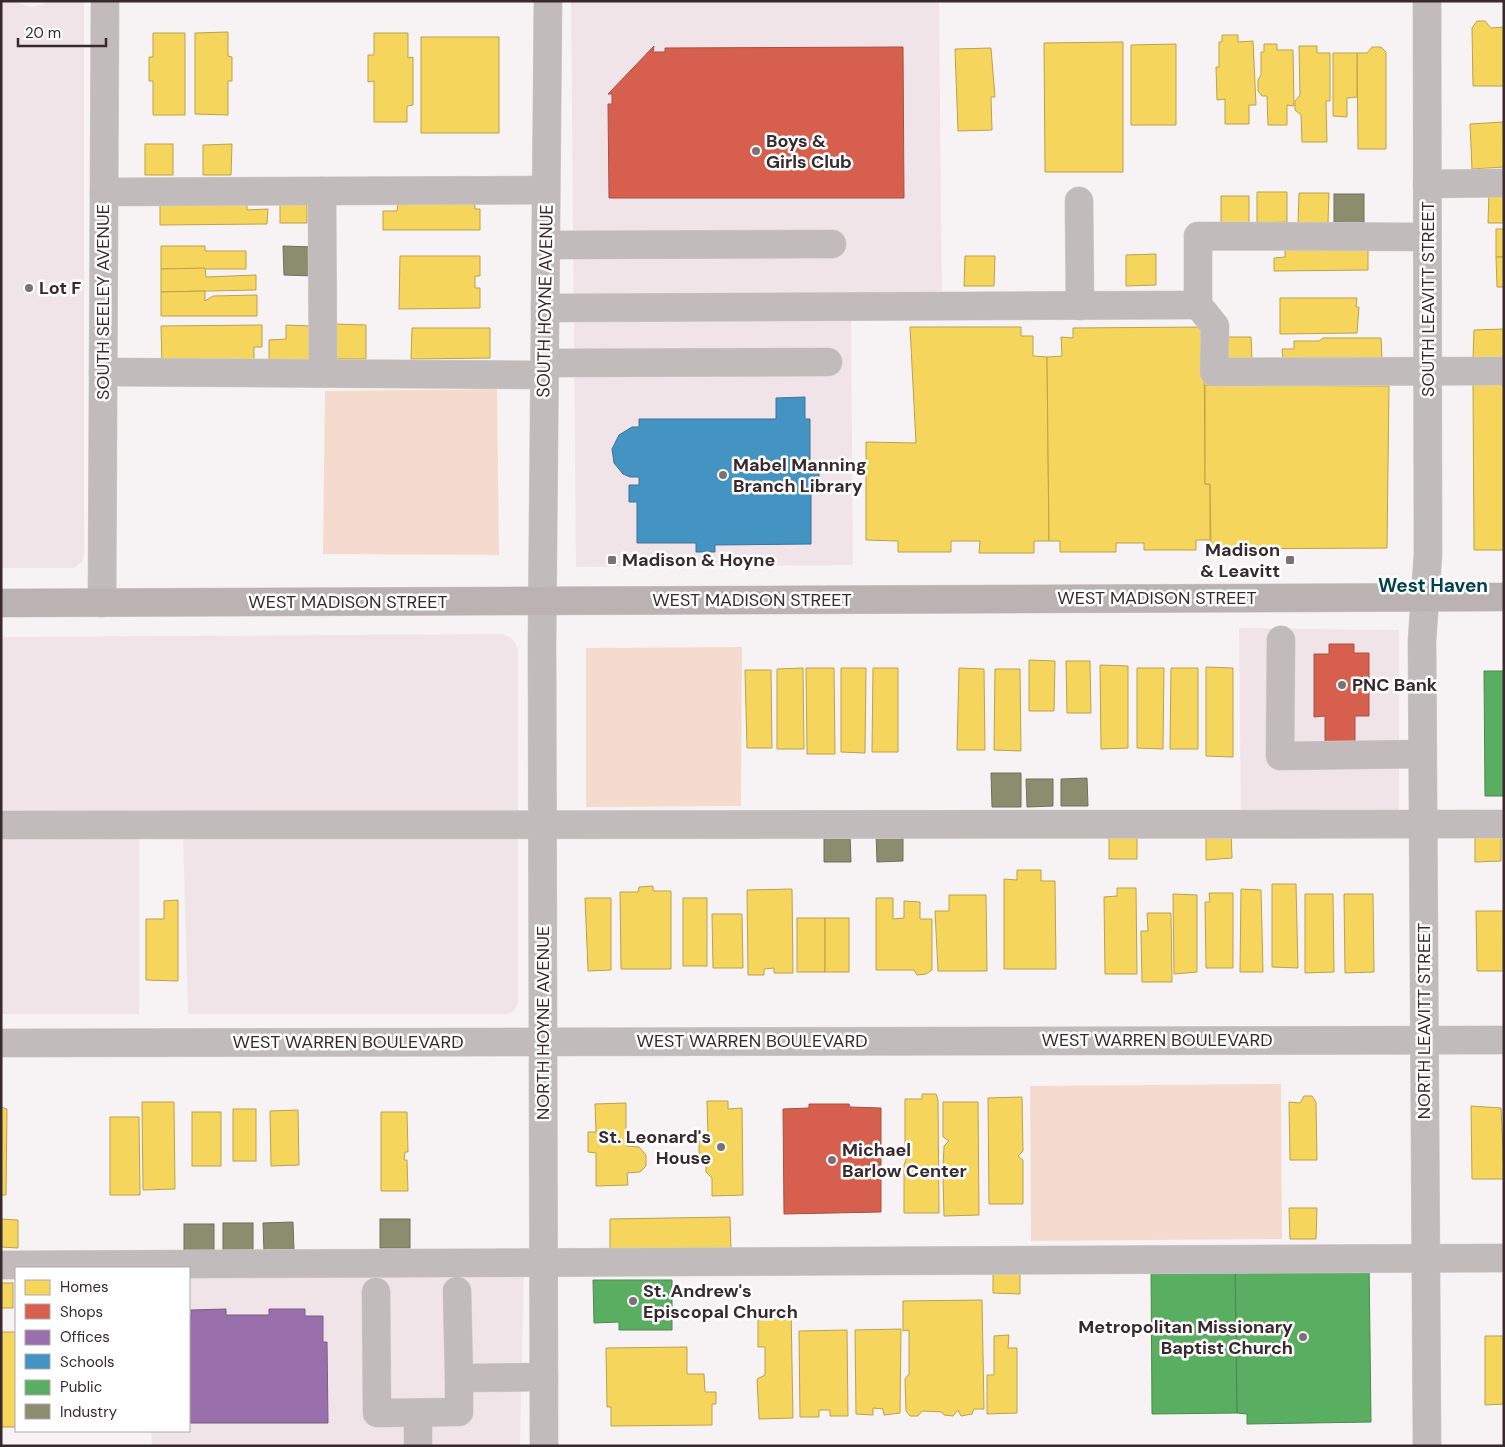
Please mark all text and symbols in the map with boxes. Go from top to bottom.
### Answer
scale bar [18,15,105,47]
text: 20 m [25,23,61,43]
place label: Boys & Girls Club [766,129,852,174]
marker: Boys & Girls Club [750,145,762,157]
street label: SOUTH LEAVITT STREET [1416,201,1440,397]
street label: SOUTH SEELEY AVENUE [91,204,115,400]
street label: SOUTH HOYNE AVENUE [531,204,559,398]
place label: Lot F [39,276,81,300]
marker: Lot F [23,282,35,294]
place label: Mabel Manning Branch Library [733,453,867,498]
marker: Mabel Manning Branch Library [717,469,729,481]
place label: Madison & Leavitt [1200,538,1280,583]
place label: Madison & Hoyne [622,548,775,572]
marker: Madison & Hoyne [606,554,618,566]
marker: Madison & Leavitt [1284,554,1296,566]
district label: West Haven [1378,573,1488,598]
street label: WEST MADISON STREET [1057,586,1257,610]
street label: WEST MADISON STREET [652,588,852,612]
street label: WEST MADISON STREET [248,590,448,614]
place label: PNC Bank [1352,673,1438,697]
marker: PNC Bank [1336,679,1348,691]
street label: NORTH LEAVITT STREET [1412,923,1436,1119]
street label: NORTH HOYNE AVENUE [531,926,555,1120]
street label: WEST WARREN BOULEVARD [1041,1028,1273,1052]
street label: WEST WARREN BOULEVARD [636,1029,868,1053]
street label: WEST WARREN BOULEVARD [232,1030,464,1054]
place label: St. Leonard's House [598,1125,711,1170]
place label: Michael Barlow Center [842,1138,967,1183]
marker: St. Leonard's House [715,1141,727,1153]
marker: Michael Barlow Center [826,1154,838,1166]
legend [15,1267,190,1432]
text: Homes [60,1277,109,1297]
place label: St. Andrew's Episcopal Church [643,1279,798,1324]
marker: St. Andrew's Episcopal Church [627,1295,639,1307]
text: Shops [60,1302,103,1322]
place label: Metropolitan Missionary Baptist Church [1078,1315,1293,1360]
text: Offices [60,1327,110,1347]
marker: Metropolitan Missionary Baptist Church [1297,1331,1309,1343]
text: Schools [60,1352,115,1372]
text: Public [60,1377,102,1397]
text: Industry [60,1402,118,1422]

